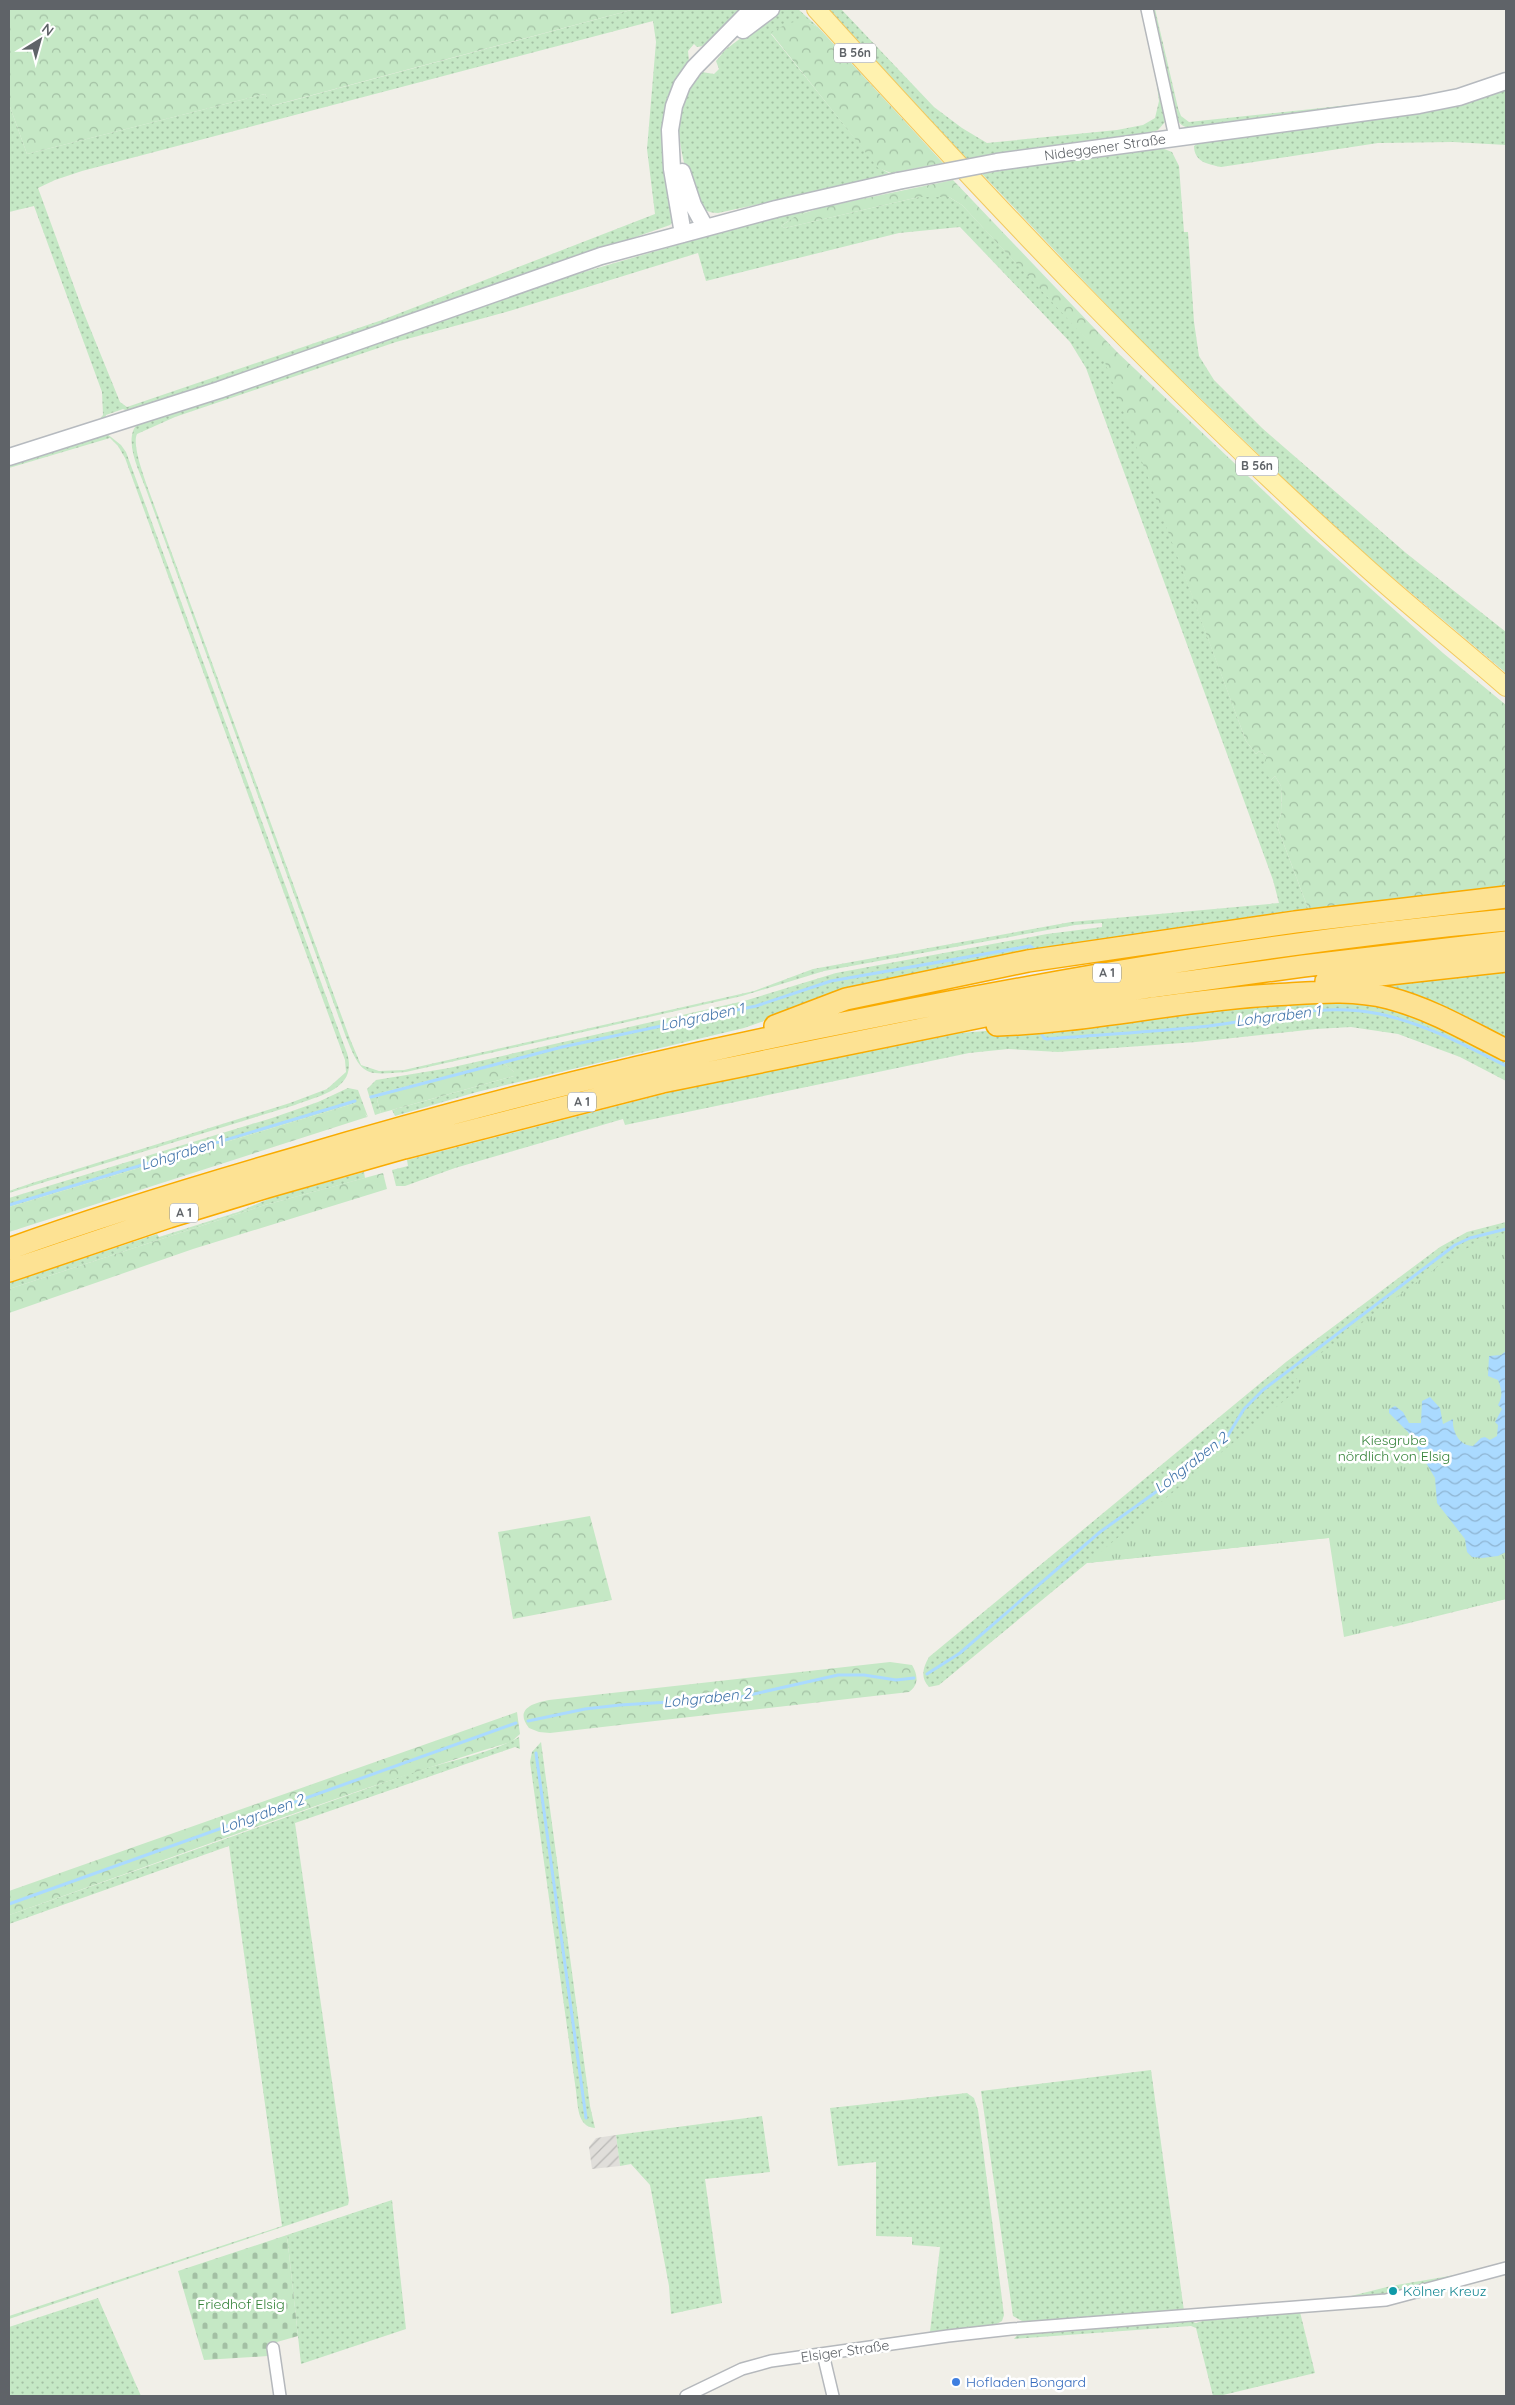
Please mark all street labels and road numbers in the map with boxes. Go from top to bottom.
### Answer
road number: B 56n [834,44,876,62]
street label: Nideggener Straße [1043,130,1167,164]
road number: B 56n [1236,456,1278,476]
road number: A 1 [1093,964,1121,982]
road number: A 1 [568,1092,596,1112]
road number: A 1 [170,1204,198,1222]
street label: Elsiger Straße [800,2336,890,2366]

